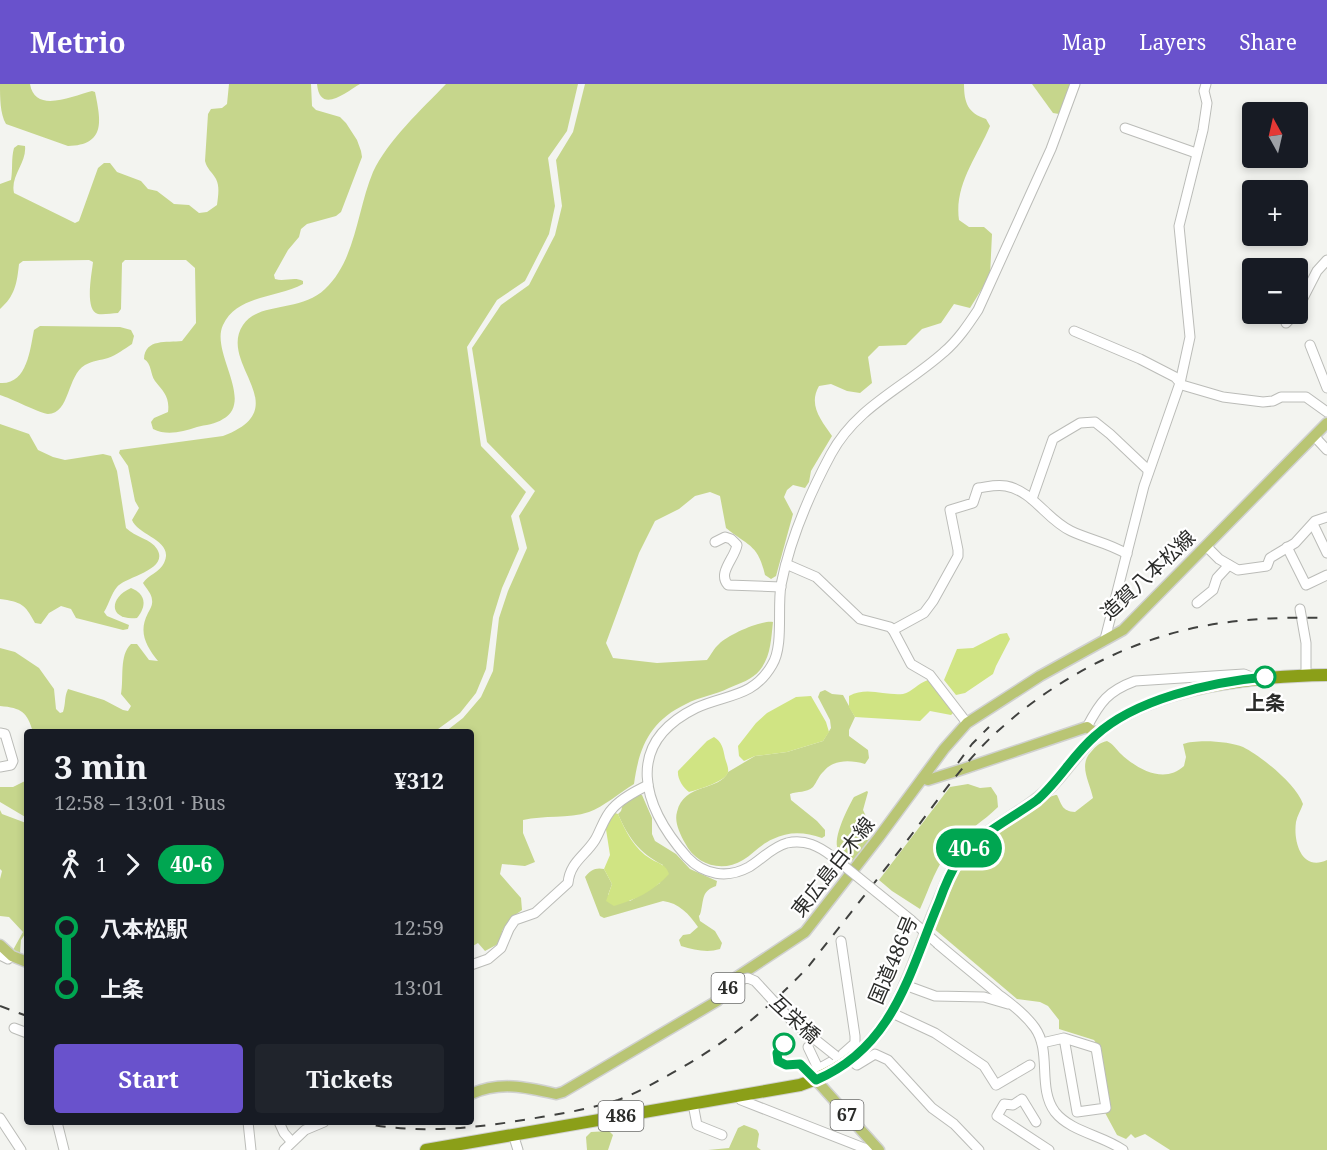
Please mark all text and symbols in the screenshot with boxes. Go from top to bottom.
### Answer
text: Metrio [30,23,126,61]
text: Map [1062,28,1106,56]
text: Layers [1139,28,1206,56]
text: Share [1239,28,1297,56]
north arrow [1242,102,1308,168]
map controls [1242,102,1308,324]
button: + [1242,180,1308,246]
button: − [1242,258,1308,324]
street label: 造賀八本松線 [1095,524,1201,625]
marker: 上条 [1254,666,1276,688]
place label: 上条 [1245,689,1285,716]
text: 3 min [54,744,147,789]
text: ¥312 [394,765,444,795]
text: 12:58 – 13:01 · Bus [54,789,225,816]
street label: 東広島白木線 [785,811,880,922]
line badge: 40-6 [927,828,1011,867]
text: 40-6 [948,834,990,862]
icon: walk [54,848,87,881]
icon: forward [116,848,149,881]
text: 40-6 [170,850,212,878]
text: 1 [96,851,107,878]
street label: 国道486号 [862,911,923,1008]
text: 八本松駅 [100,913,188,943]
text: 12:59 [394,914,444,941]
text: 上条 [100,973,144,1003]
road number: 46 [712,973,744,1003]
text: 13:01 [394,974,444,1001]
street label: 互栄橋 [764,988,826,1049]
unlabelled marker [773,1033,795,1055]
button: Start [54,1044,243,1113]
button: Tickets [255,1044,444,1113]
road number: 67 [830,1100,864,1130]
road number: 486 [598,1101,644,1131]

